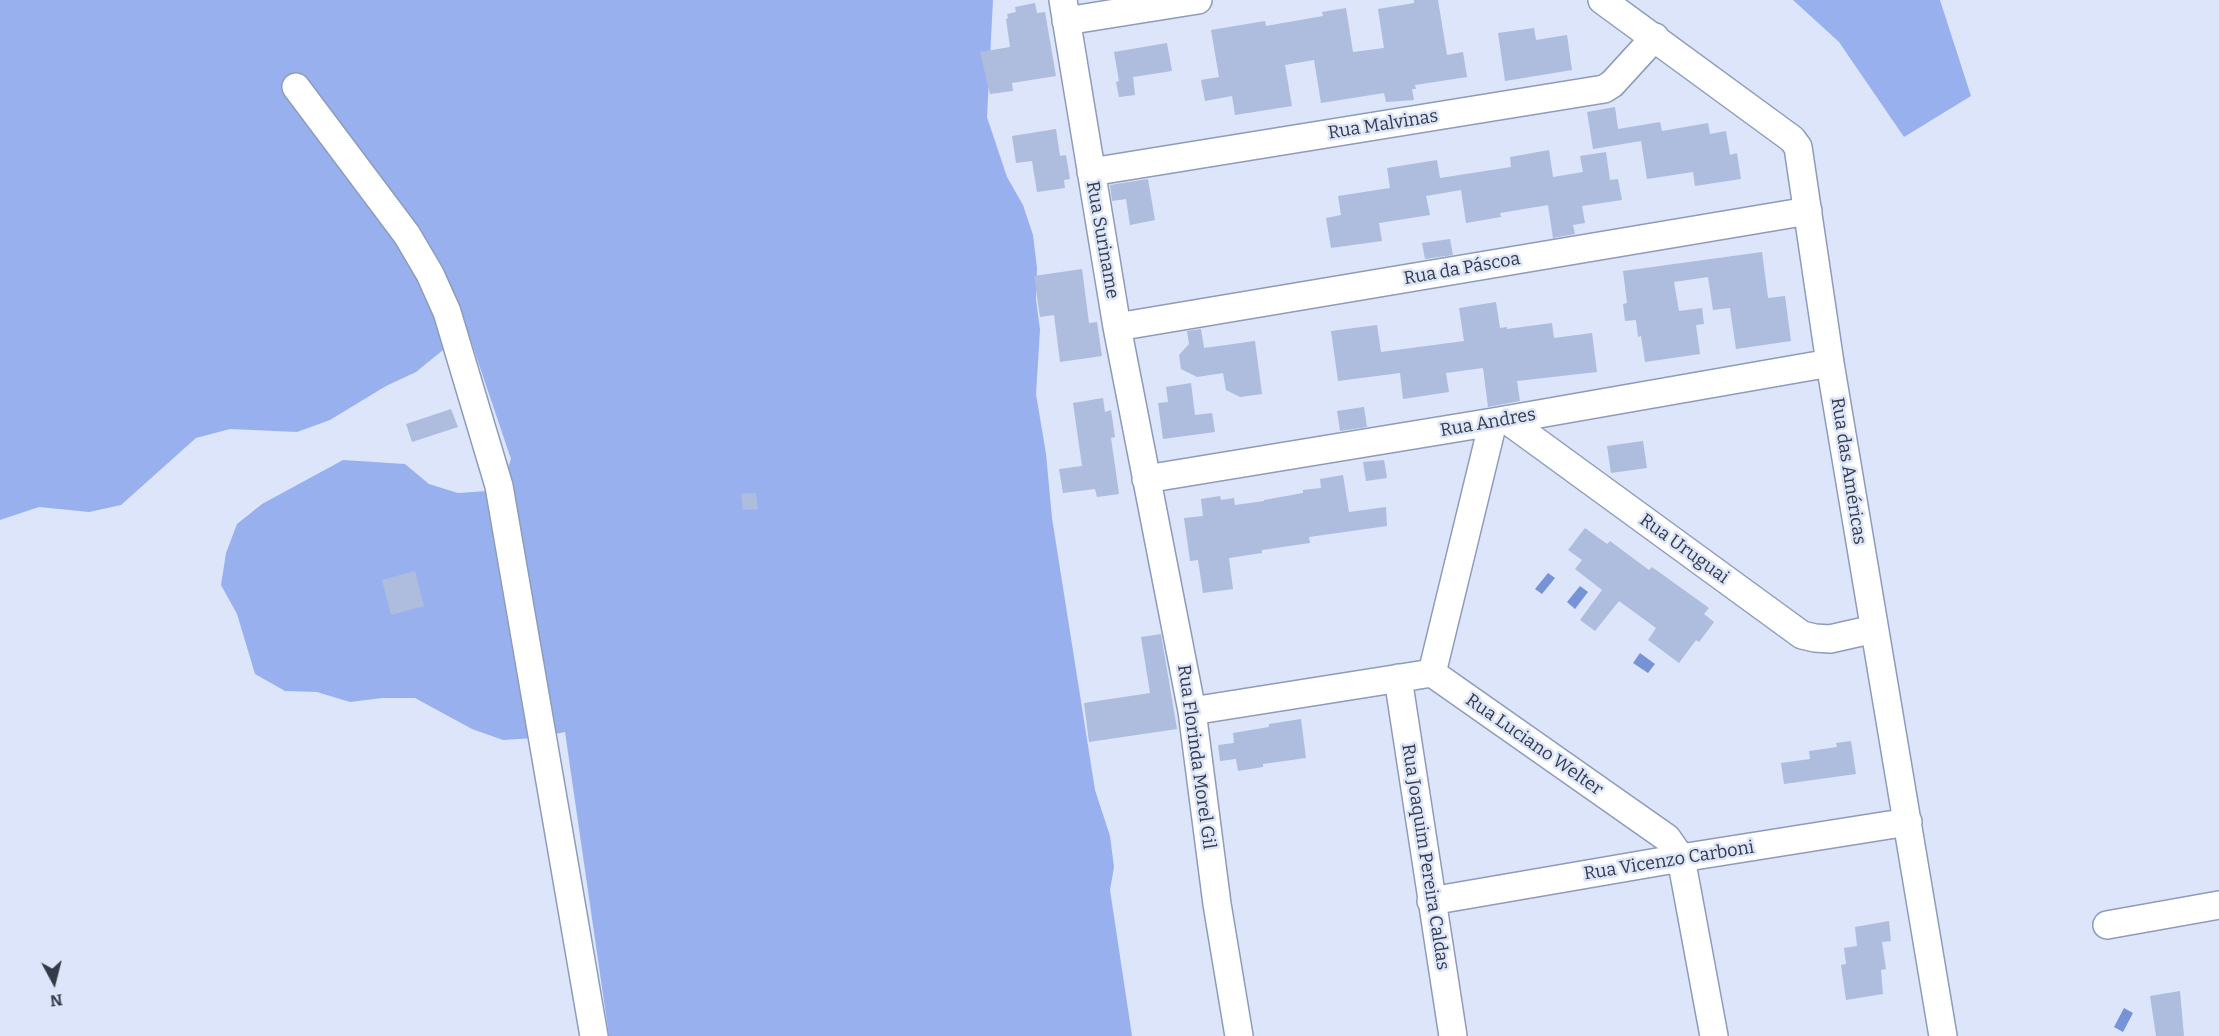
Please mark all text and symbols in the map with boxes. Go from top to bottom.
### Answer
street label: Rua Malvinas [1326,106,1440,144]
street label: Rua Suriname [1081,179,1123,301]
street label: Rua da Páscoa [1402,248,1522,290]
street label: Rua das Américas [1826,396,1870,546]
street label: Rua Andres [1439,404,1537,442]
street label: Rua Uruguai [1635,509,1733,589]
street label: Rua Florinda Morel Gil [1172,663,1220,851]
street label: Rua Luciano Welter [1461,690,1607,800]
street label: Rua Joaquim Pereira Caldas [1396,742,1454,972]
street label: Rua Vicenzo Carboni [1582,837,1756,885]
north arrow [24,952,84,1012]
text: N [49,990,64,1011]

